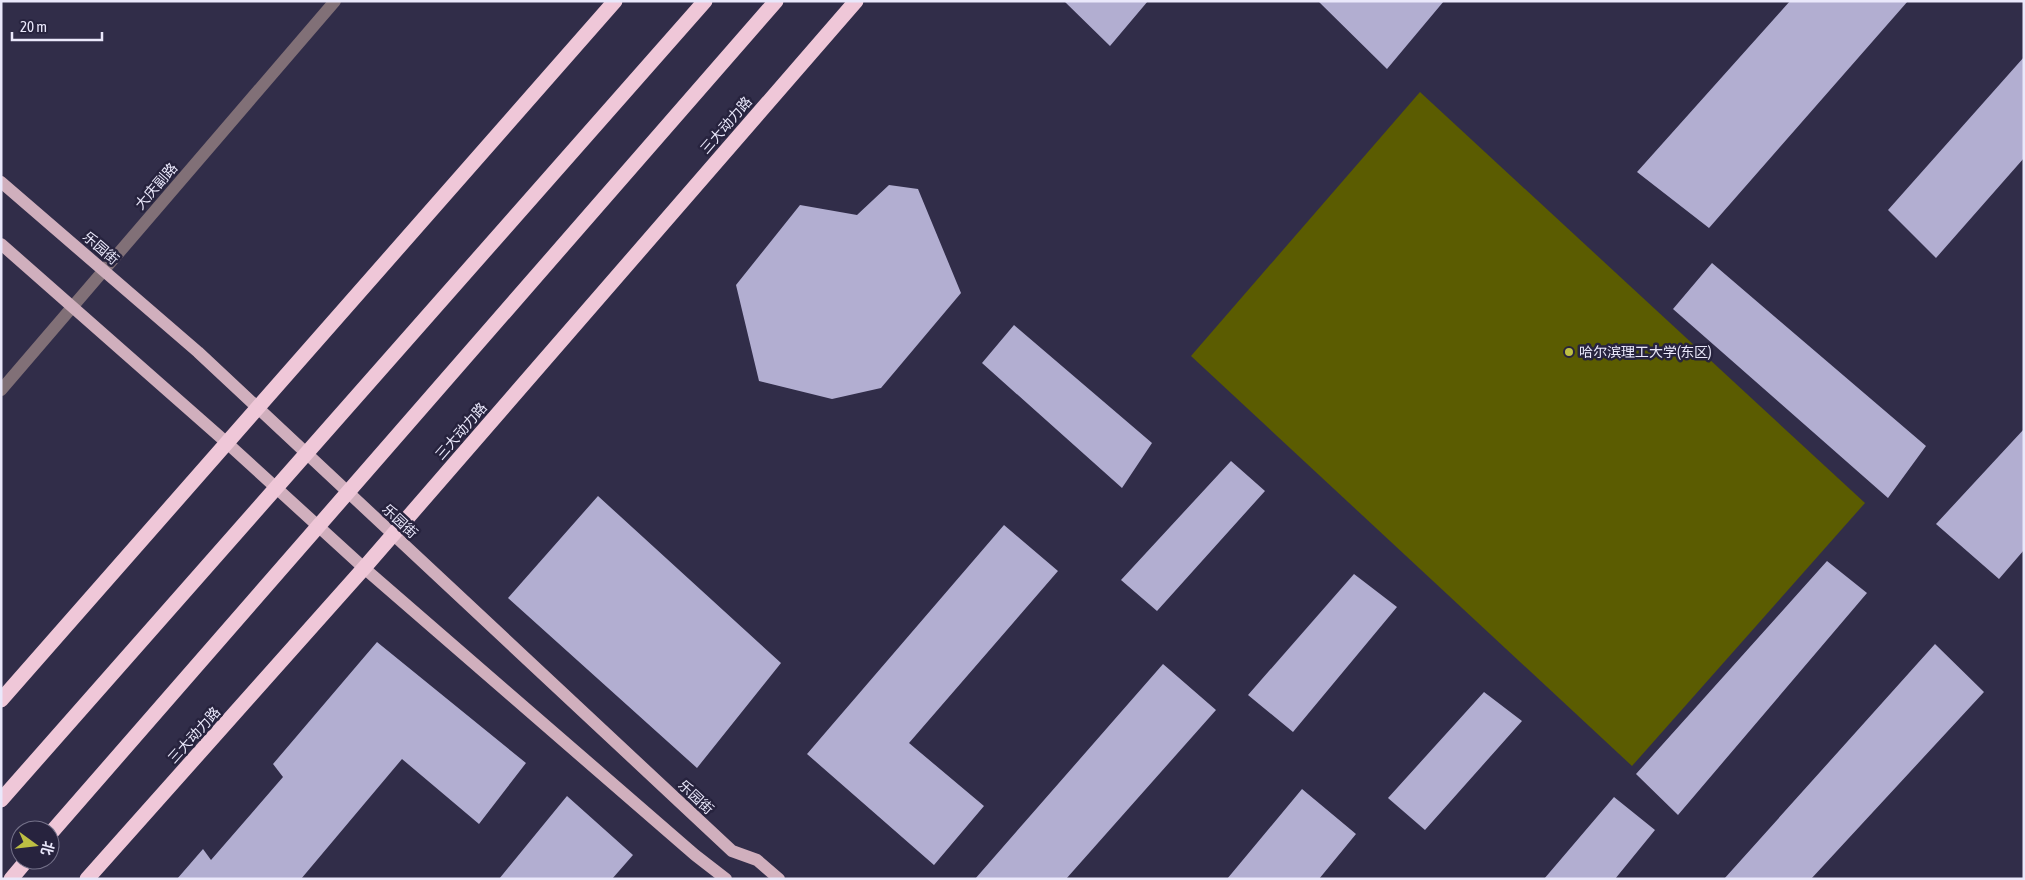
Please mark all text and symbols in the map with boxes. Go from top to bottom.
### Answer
scale bar [12,10,102,42]
text: 20 m [20,18,47,35]
street label: 三大动力路 [697,93,755,157]
street label: 大庆副路 [132,160,180,212]
street label: 乐园街 [80,228,122,268]
place label: 哈尔滨理工大学(东区) [1579,344,1712,360]
marker: 哈尔滨理工大学(东区) [1563,346,1575,358]
street label: 三大动力路 [432,399,490,463]
street label: 乐园街 [379,501,421,541]
street label: 三大动力路 [165,704,223,766]
street label: 乐园街 [675,777,717,817]
north arrow [10,820,60,870]
text: 北 [38,840,57,857]

